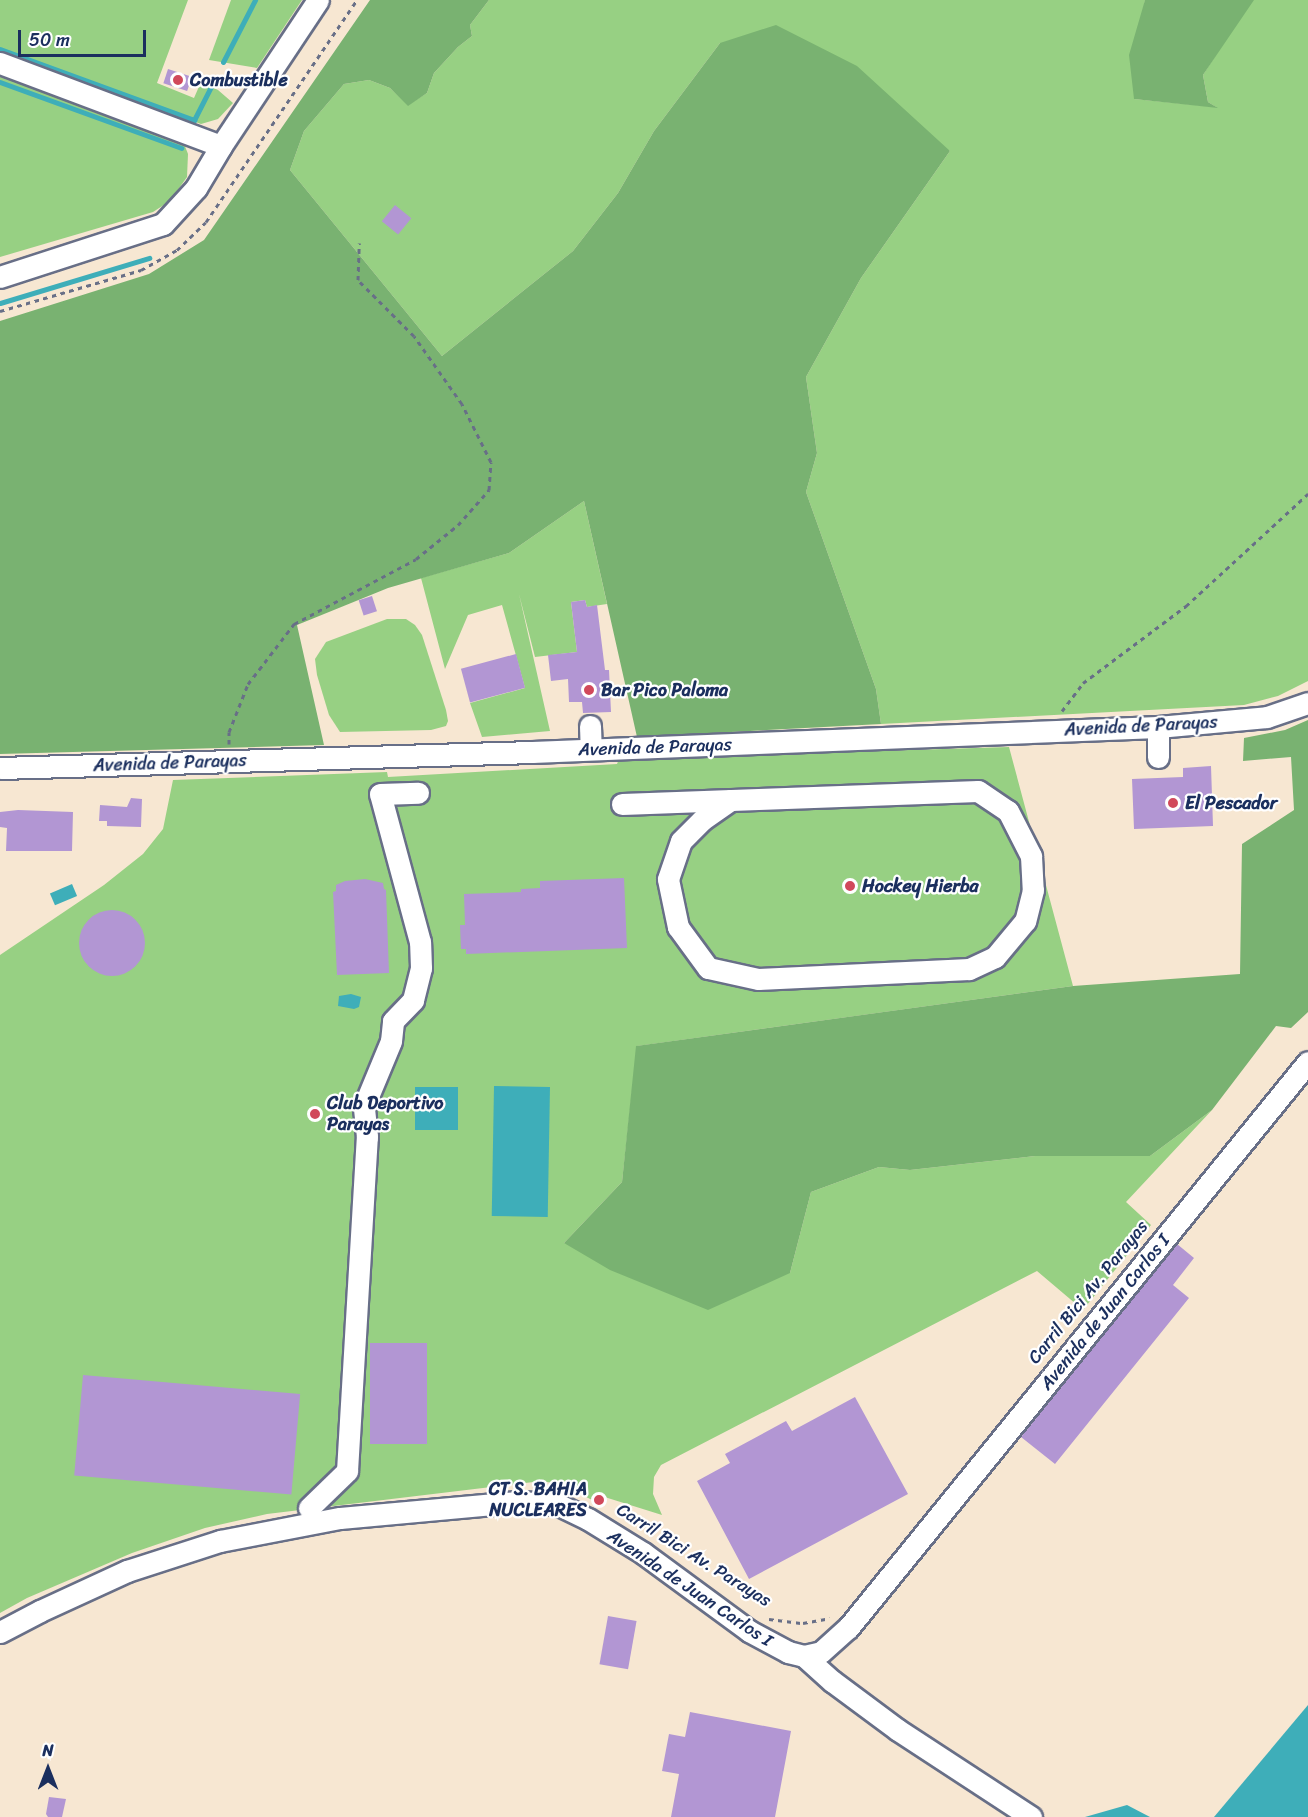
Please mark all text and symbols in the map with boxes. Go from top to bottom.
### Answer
scale bar [21,18,148,56]
text: 50 m [29,24,70,56]
place label: Combustible [190,69,288,91]
marker: Combustible [171,73,185,87]
place label: Bar Pico Paloma [601,679,729,701]
marker: Bar Pico Paloma [582,683,596,697]
street label: Avenida de Parayas [1064,711,1218,741]
street label: Avenida de Parayas [578,734,732,760]
street label: Avenida de Parayas [93,750,247,776]
place label: El Pescador [1185,792,1277,814]
marker: El Pescador [1166,796,1180,810]
place label: Hockey Hierba [862,875,979,897]
marker: Hockey Hierba [843,879,857,893]
place label: Club Deportivo Parayas [327,1093,443,1136]
marker: Club Deportivo Parayas [308,1107,322,1121]
street label: Carril Bici Av. Parayas [1024,1217,1152,1367]
street label: Avenida de Juan Carlos I [1036,1230,1174,1394]
place label: CT S. BAHIA NUCLEARES [487,1479,587,1522]
marker: CT S. BAHIA NUCLEARES [592,1493,606,1507]
street label: Carril Bici Av. Parayas [614,1499,774,1611]
street label: Avenida de Juan Carlos I [604,1525,776,1651]
text: N [42,1736,54,1765]
north arrow [18,1739,78,1799]

